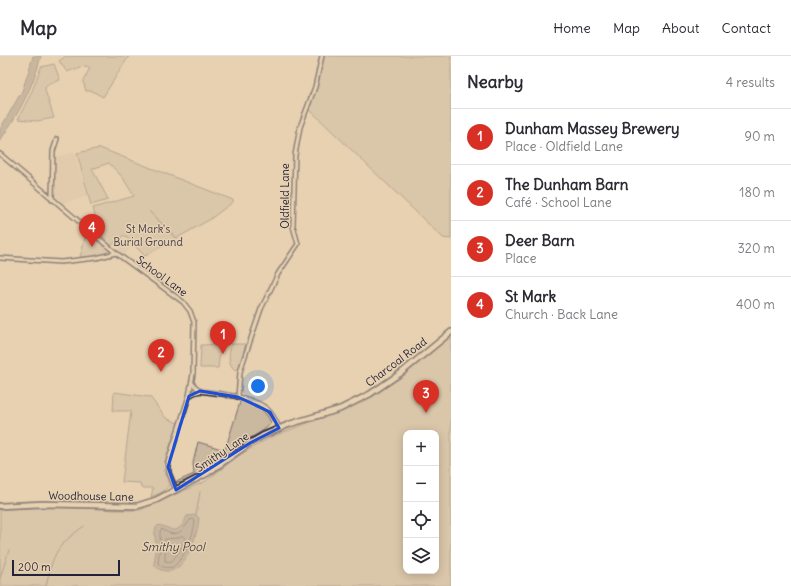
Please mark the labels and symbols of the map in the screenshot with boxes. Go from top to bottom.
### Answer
street label: Oldfield Lane [278,163,292,229]
pin: 4 [79,214,105,247]
park label: St Mark's Burial Ground [113,222,183,249]
street label: School Lane [134,253,190,299]
pin: 1 [210,321,236,354]
street label: Charcoal Road [363,334,430,390]
pin: 2 [148,339,174,372]
your location [248,376,268,396]
pin: 3 [413,380,439,413]
one-way arrow [220,391,233,399]
street label: Smithy Lane [193,429,251,475]
street label: Woodhouse Lane [48,488,134,504]
water label: Smithy Pool [141,539,207,554]
scale bar [12,558,120,577]

